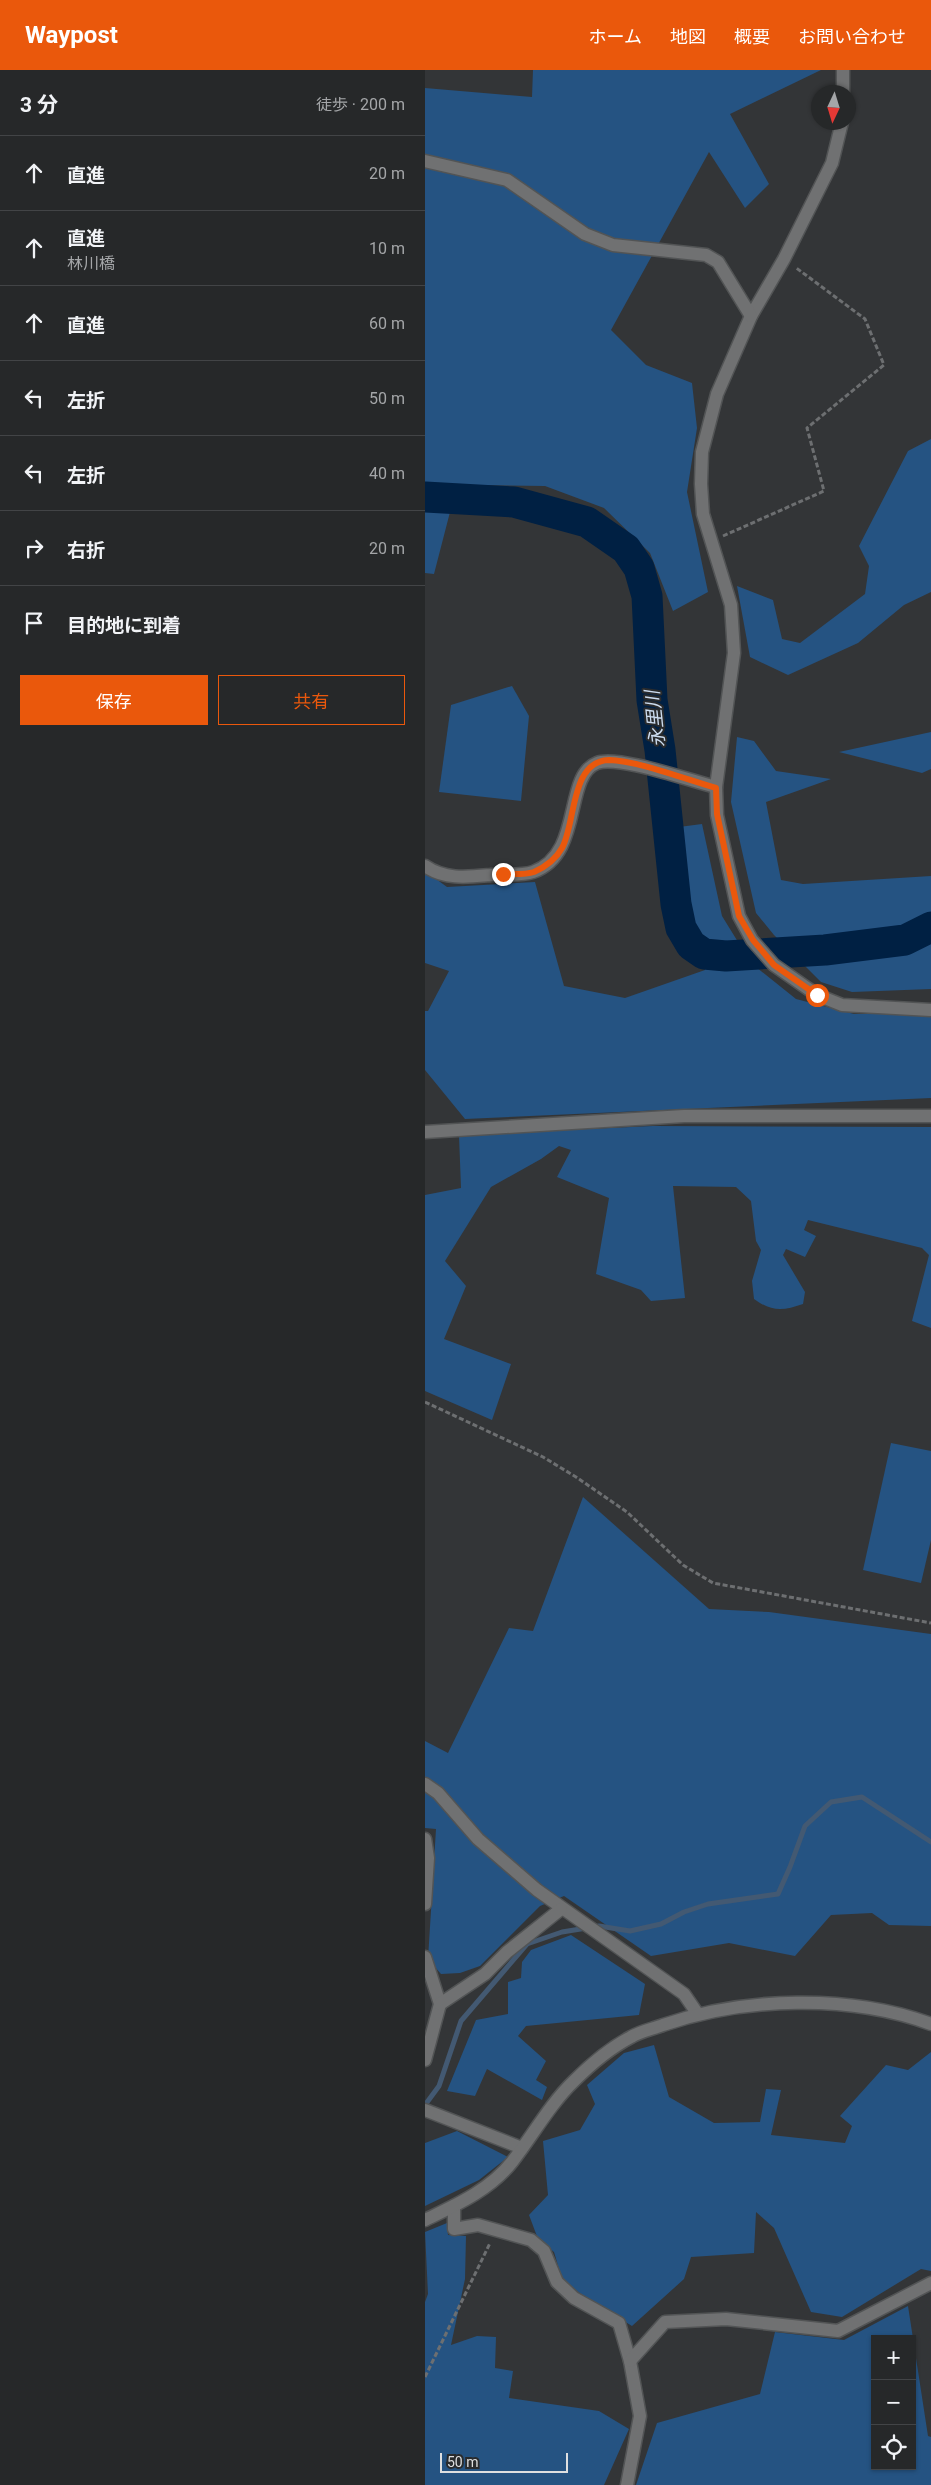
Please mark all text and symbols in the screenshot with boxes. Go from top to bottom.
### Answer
text: Waypost [25,21,118,49]
text: ホーム [589,26,642,47]
text: 地図 [670,26,706,47]
text: 概要 [734,26,770,47]
text: お問い合わせ [798,26,906,47]
north arrow [811,85,856,130]
text: 3 分 [20,93,58,117]
text: 徒歩 · 200 m [316,95,405,114]
icon: ahead [20,159,48,187]
text: 直進 [67,164,105,187]
text: 20 m [369,164,405,183]
text: 直進 [67,227,105,250]
icon: ahead [20,234,48,262]
text: 10 m [369,239,405,258]
text: 林川橋 [67,254,115,273]
icon: ahead [20,309,48,337]
text: 直進 [67,314,105,337]
text: 60 m [369,314,405,333]
icon: left [20,384,48,412]
text: 左折 [67,389,105,412]
text: 50 m [369,389,405,408]
icon: left [20,459,48,487]
text: 左折 [67,464,105,487]
text: 40 m [369,464,405,483]
icon: right [20,534,48,562]
text: 右折 [67,539,105,562]
text: 20 m [369,539,405,558]
icon: arrive [20,609,48,637]
text: 目的地に到着 [67,614,181,637]
button: 保存 [20,675,208,725]
button: 共有 [218,675,405,725]
water label: 永里川 [640,687,669,749]
route end [492,863,515,886]
route start [806,984,829,1007]
map controls [871,2335,916,2470]
button: + [871,2335,916,2380]
button: − [871,2380,916,2425]
button: locate [871,2425,916,2470]
scale bar [440,2450,567,2473]
text: 50 m [447,2454,479,2470]

